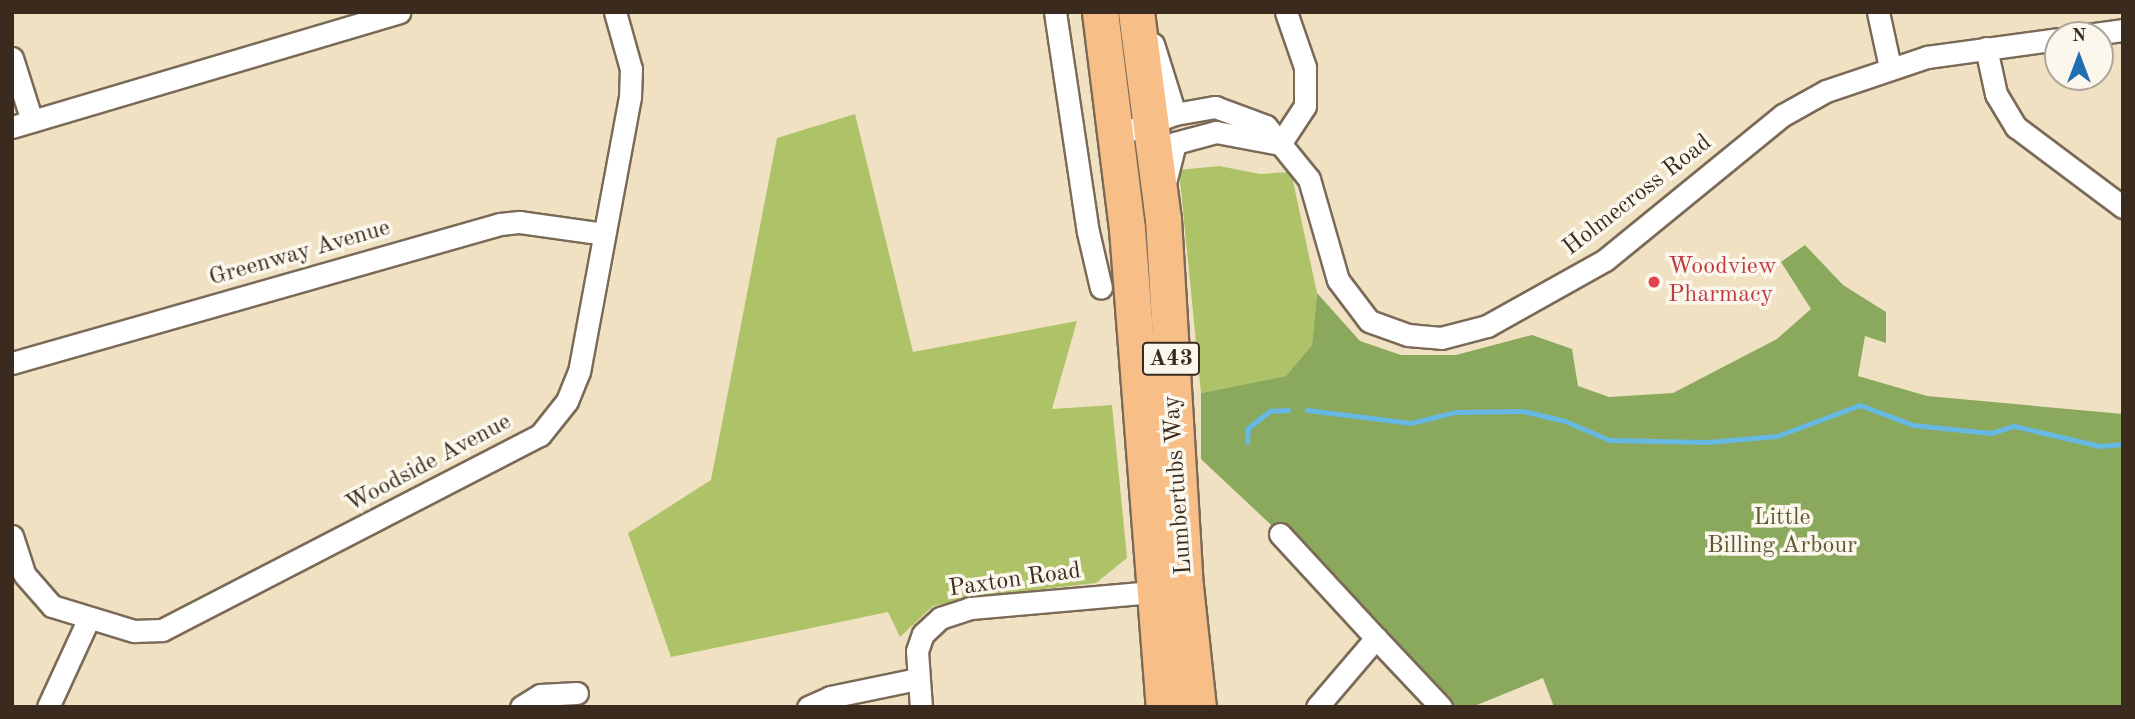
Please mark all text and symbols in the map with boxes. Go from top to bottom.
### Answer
north arrow [2044,21,2114,91]
text: N [2072,27,2086,46]
street label: Holmecross Road [1558,129,1718,263]
street label: Greenway Avenue [206,214,394,294]
place label: Woodview Pharmacy [1668,254,1777,310]
marker: Woodview Pharmacy [1646,274,1662,290]
road number: A43 [1141,340,1201,378]
street label: Lumbertubs Way [1158,394,1200,576]
street label: Woodside Avenue [341,408,517,520]
park label: Little Billing Arbour [1707,505,1857,561]
street label: Paxton Road [947,557,1083,605]

